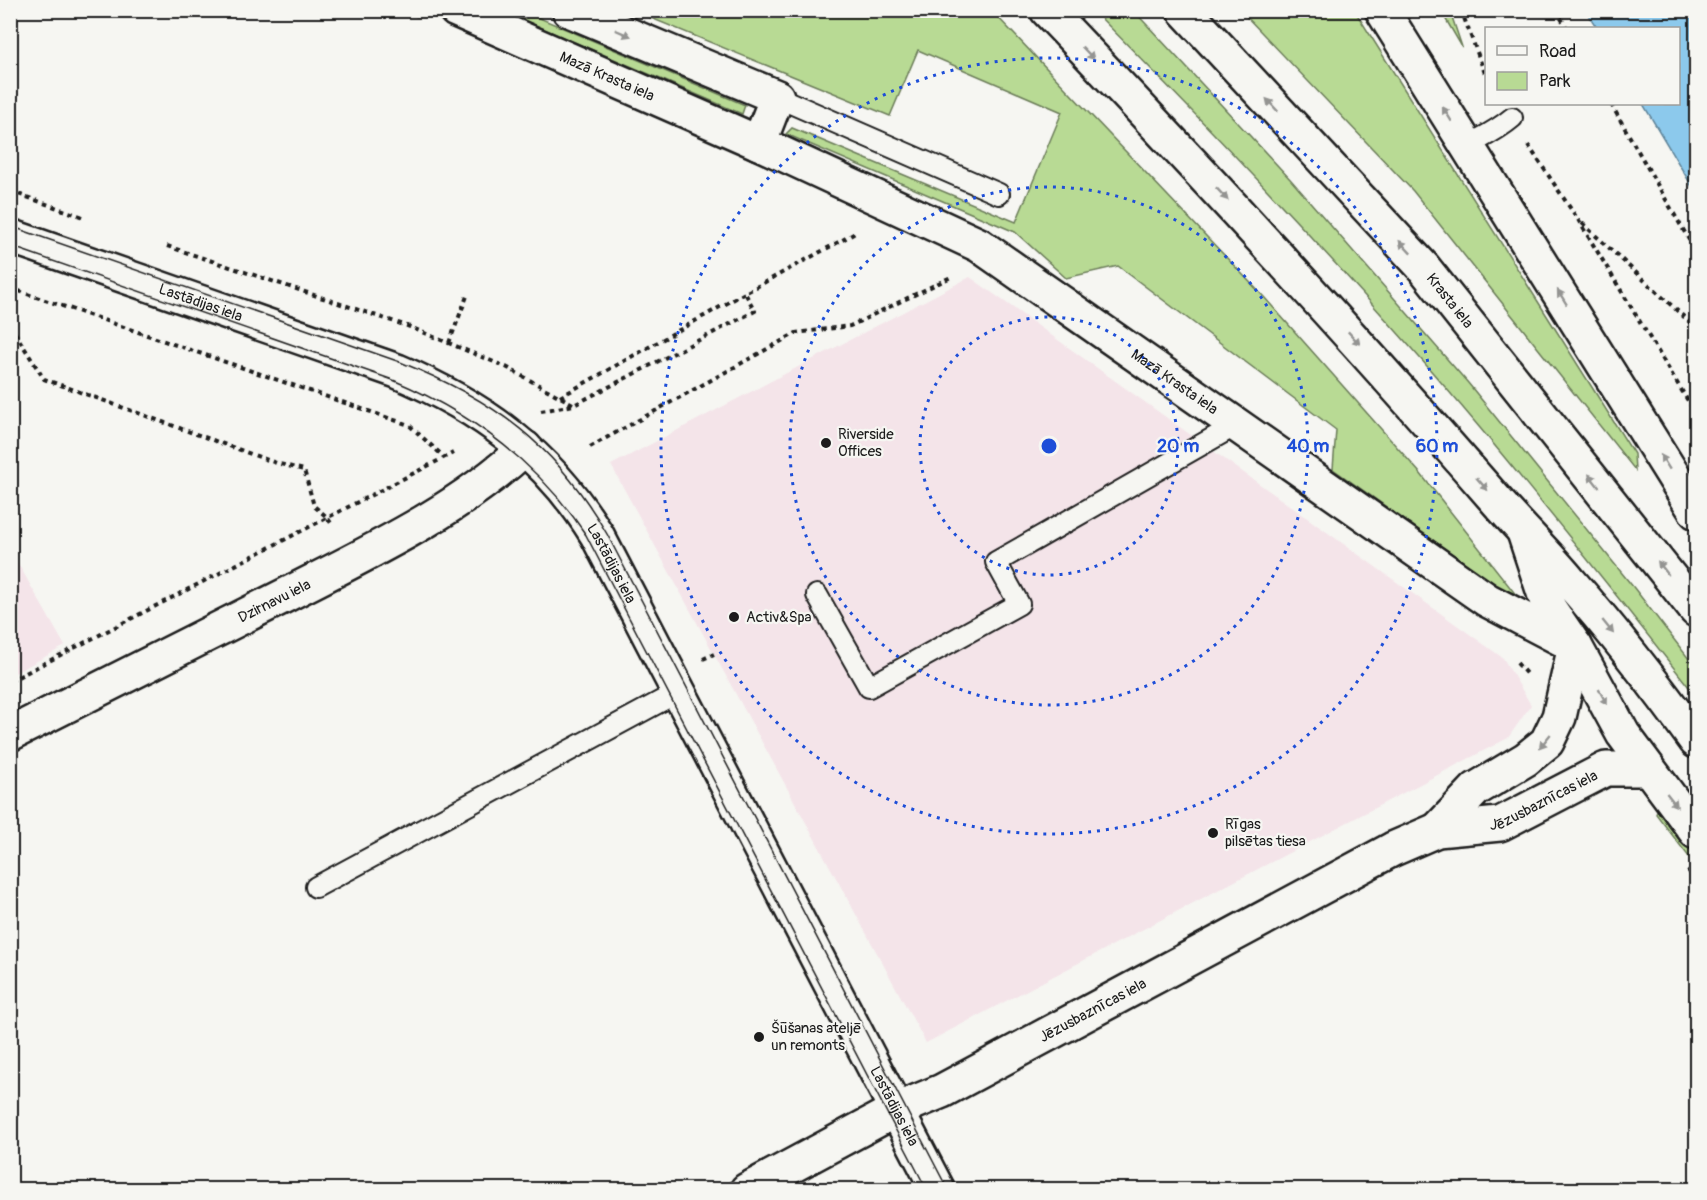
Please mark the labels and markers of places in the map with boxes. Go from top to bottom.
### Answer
place label: Riverside Offices [838,425,894,461]
marker: Riverside Offices [819,436,833,450]
centre of rings [1039,436,1059,456]
place label: Activ&Spa [746,608,811,627]
marker: Activ&Spa [727,610,741,624]
place label: Rīgas pilsētas tiesa [1225,815,1306,851]
marker: Rīgas pilsētas tiesa [1206,826,1220,840]
place label: Šūšanas ateljē un remonts [771,1019,861,1055]
marker: Šūšanas ateljē un remonts [752,1030,766,1044]

